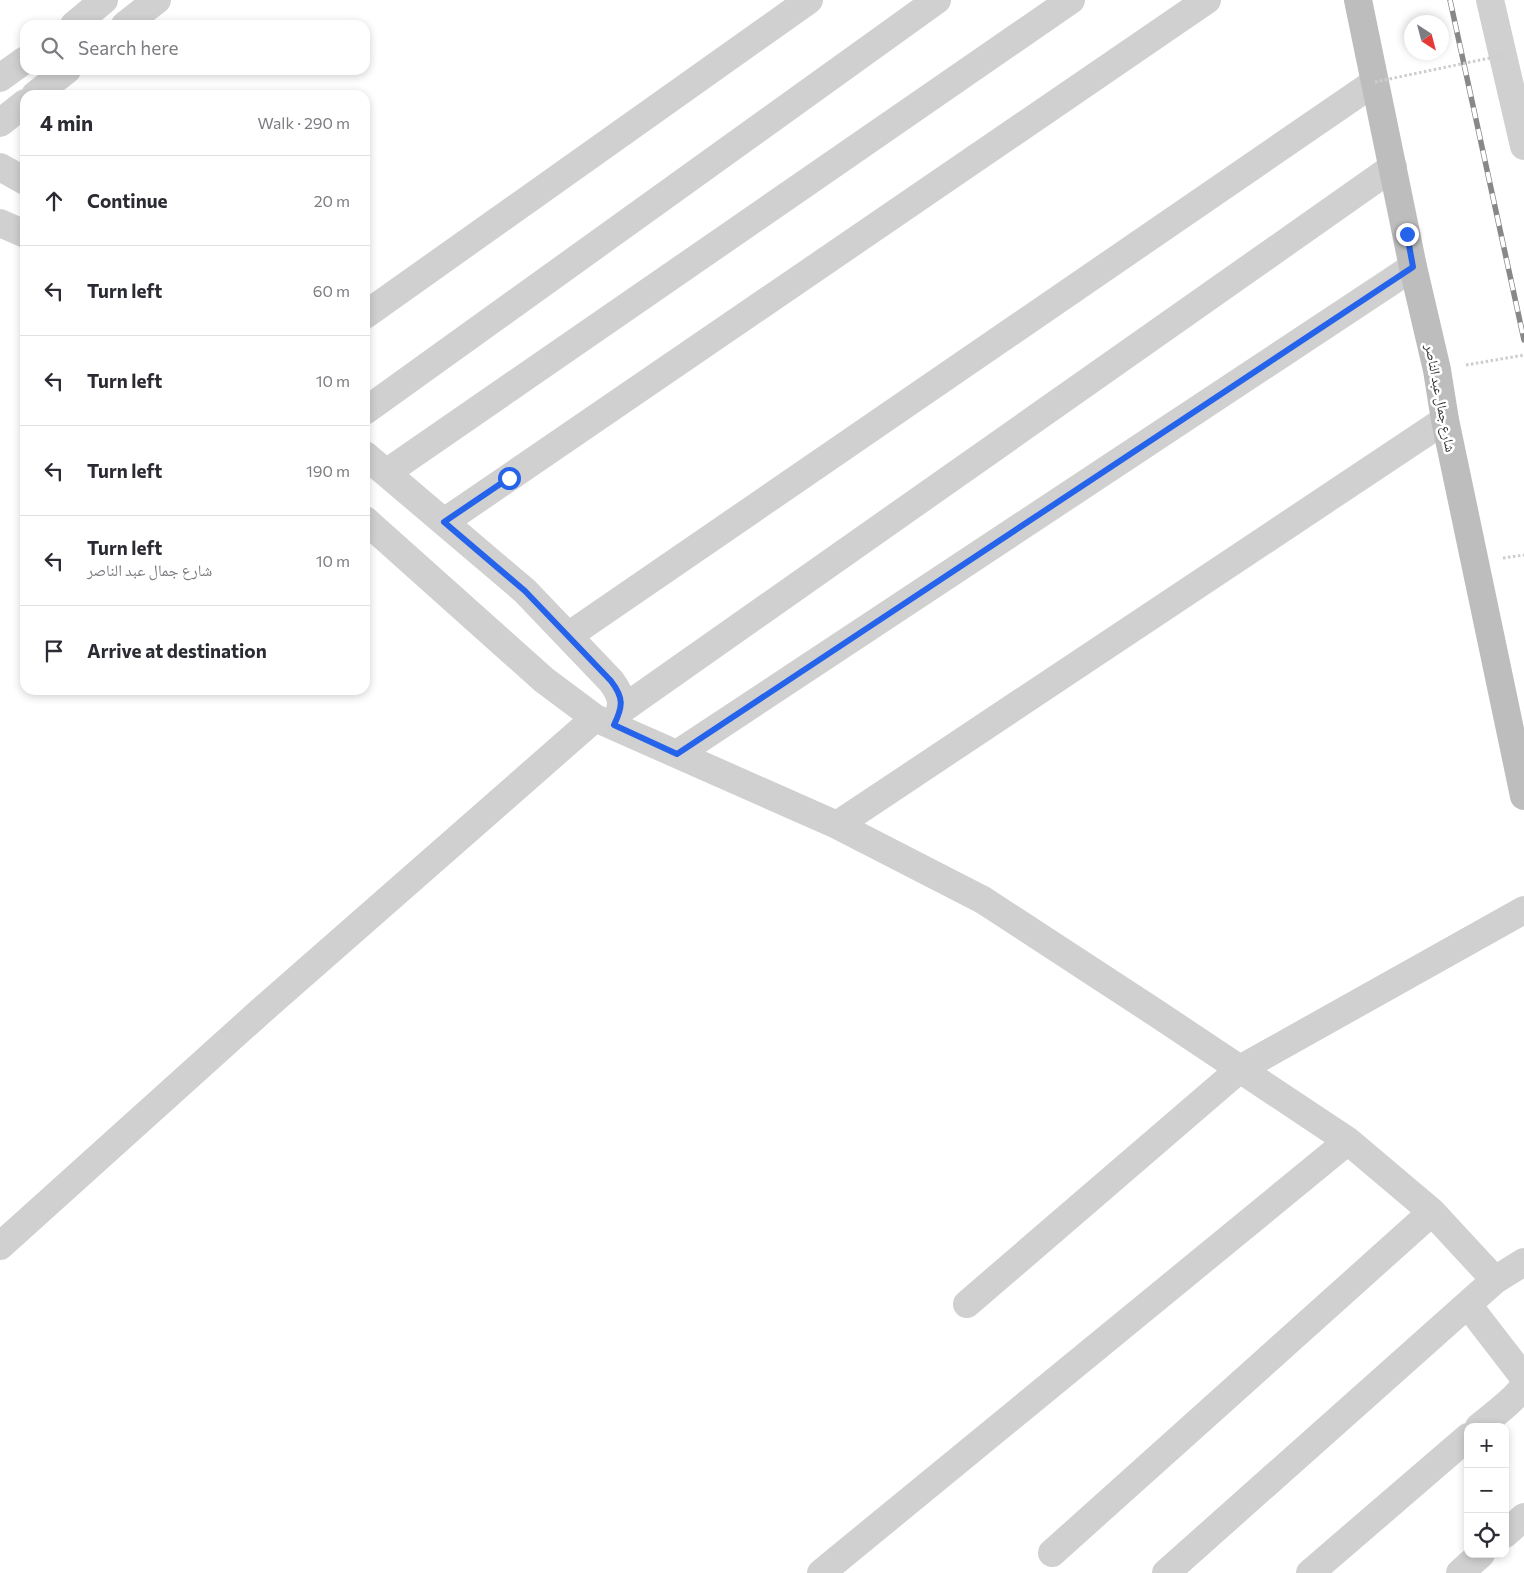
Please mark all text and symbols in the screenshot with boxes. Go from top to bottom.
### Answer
north arrow [1404,15,1449,60]
search box [20,20,370,75]
icon: search [38,34,66,62]
text: Search here [78,36,178,59]
text: 4 min [40,110,93,135]
text: Walk · 290 m [258,113,350,132]
icon: ahead [40,187,68,215]
text: Continue [87,189,167,212]
text: 20 m [314,191,350,210]
route end [1396,223,1419,246]
icon: left [40,277,68,305]
text: Turn left [87,279,162,302]
text: 60 m [313,281,350,300]
street label: شارع جمال عبد الناصر [1420,342,1460,454]
icon: left [40,367,68,395]
text: Turn left [87,369,162,392]
text: 10 m [316,371,350,390]
icon: left [40,457,68,485]
text: Turn left [87,459,162,482]
text: 190 m [306,461,350,480]
route start [498,467,521,490]
text: Turn left [87,536,162,559]
icon: left [40,547,68,575]
text: 10 m [316,551,350,570]
text: شارع جمال عبد الناصر [87,560,212,579]
icon: arrive [40,637,68,665]
text: Arrive at destination [87,639,267,662]
map controls [1464,1423,1509,1558]
button: + [1464,1423,1509,1468]
button: − [1464,1468,1509,1513]
button: locate [1464,1513,1509,1558]

